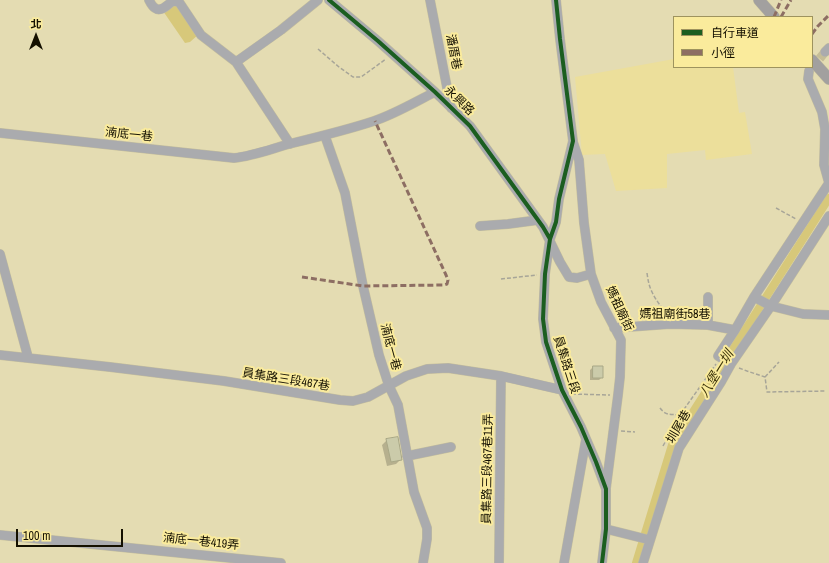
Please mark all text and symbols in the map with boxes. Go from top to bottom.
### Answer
north arrow [16,16,56,56]
legend [673,16,813,68]
text: 北 [31,17,42,31]
text: 自行車道 [711,25,759,41]
street label: 潘厝巷 [442,33,464,71]
text: 小徑 [711,45,735,61]
street label: 永興路 [441,83,477,119]
street label: 湳底一巷 [104,125,154,145]
street label: 媽祖廟街 [602,284,636,334]
street label: 媽祖廟街58巷 [640,308,710,322]
street label: 湳底一巷 [377,322,403,372]
street label: 員集路三段 [550,334,582,396]
water label: 八堡一圳 [697,348,737,400]
street label: 員集路三段467巷 [241,366,331,394]
street label: 圳尾巷 [664,408,694,446]
street label: 員集路三段467巷11弄 [480,414,496,524]
scale bar [18,521,125,547]
text: 100 m [23,528,50,544]
street label: 湳底一巷419弄 [162,531,240,553]

